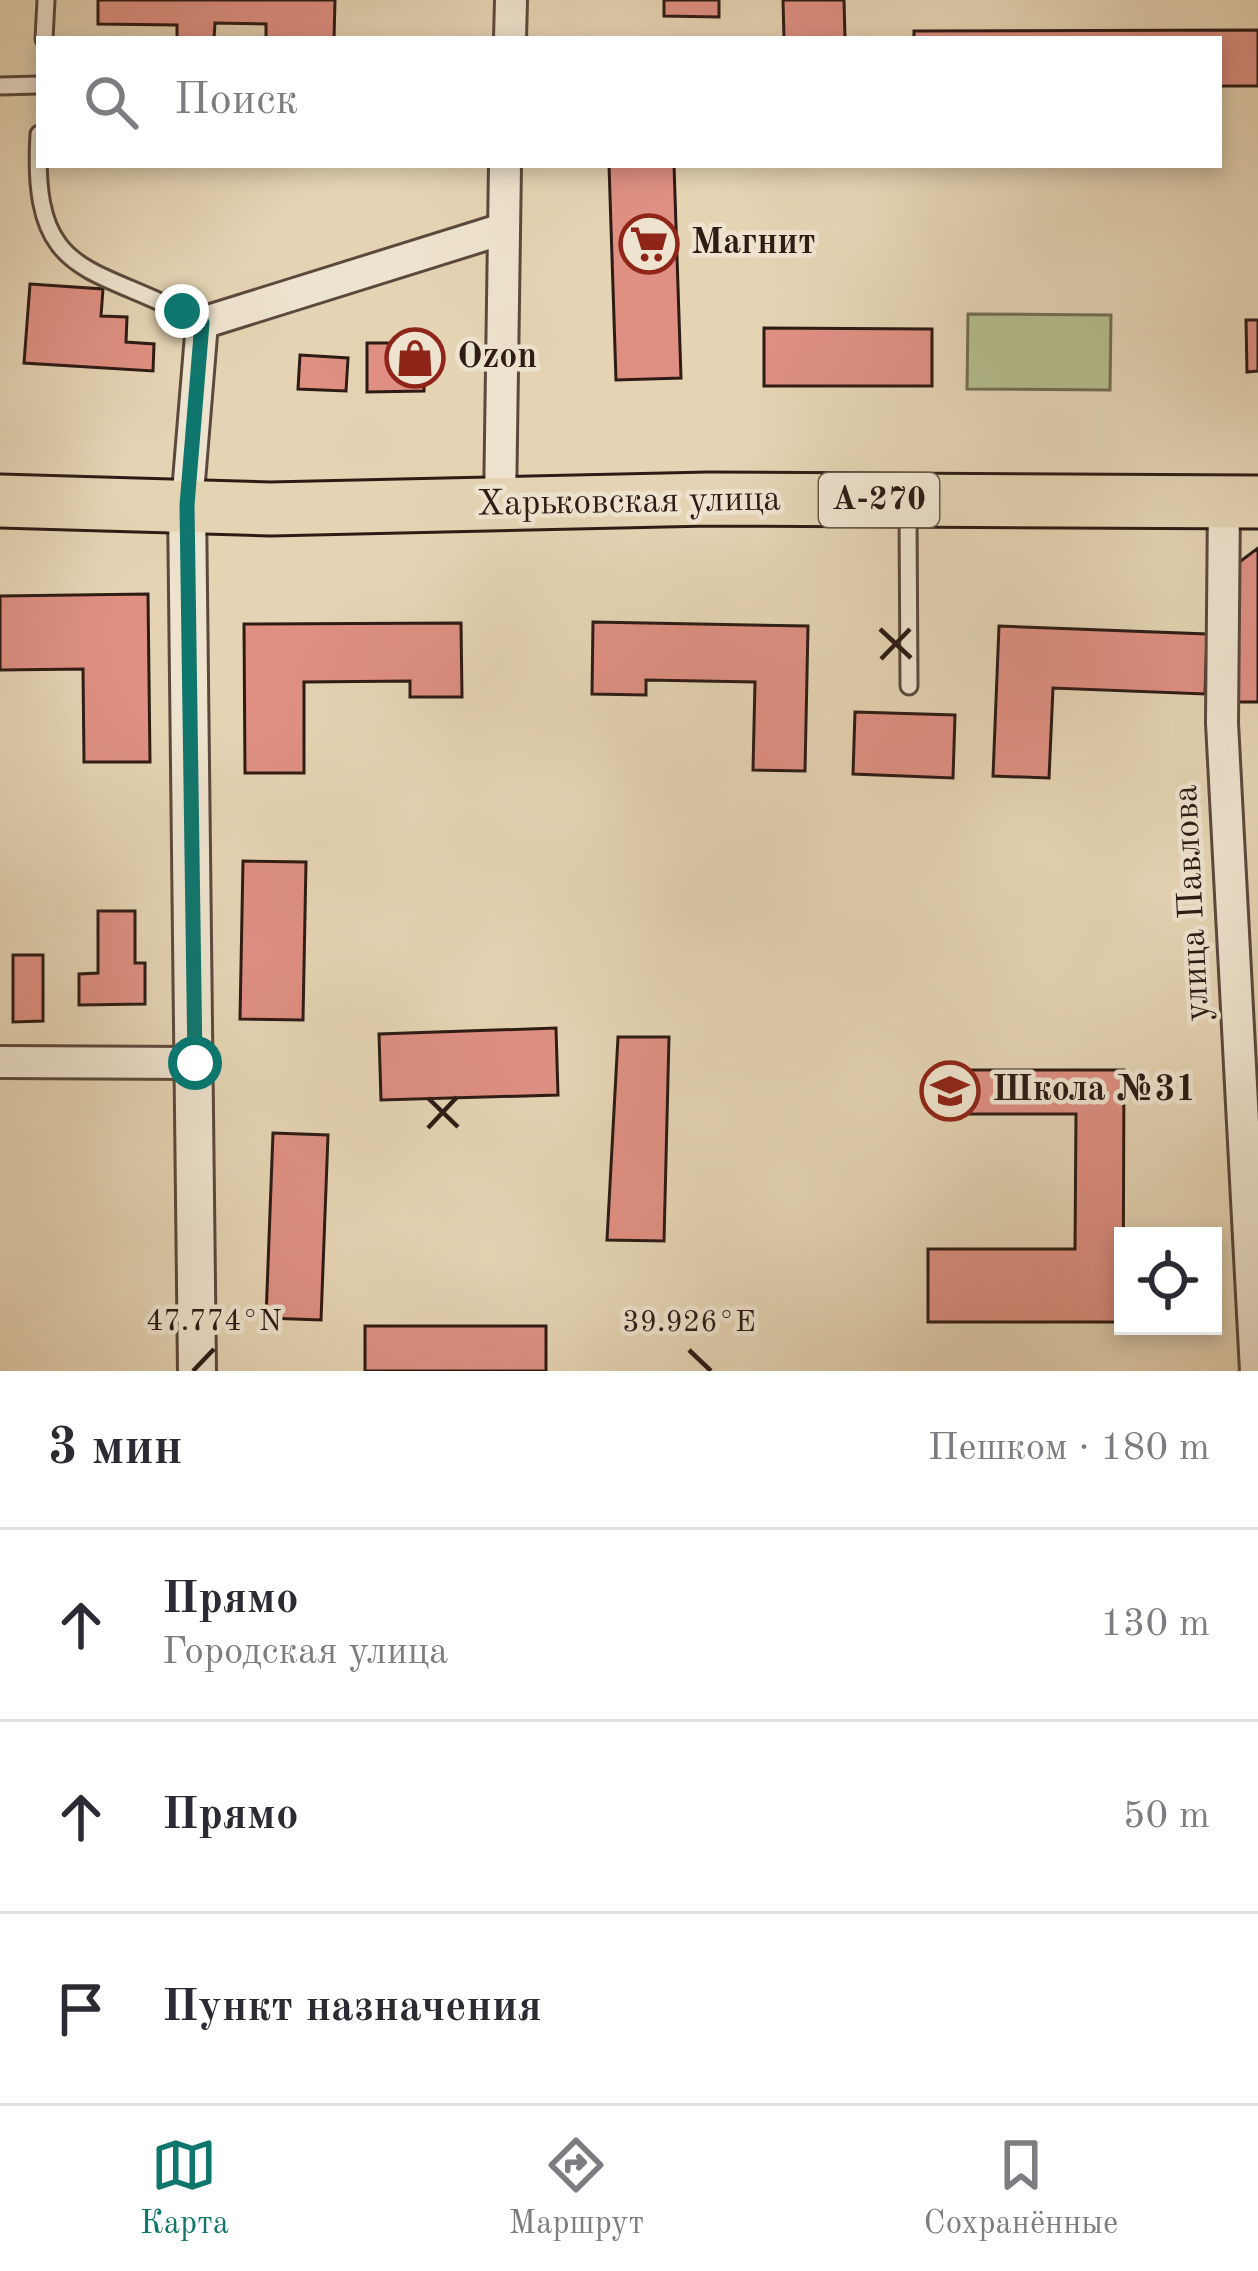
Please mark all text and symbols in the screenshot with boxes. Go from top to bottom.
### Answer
search box [36,36,1222,168]
icon: search [78,69,144,135]
text: Поиск [174,79,298,124]
supermarket icon: Магнит [618,213,680,275]
place label: Магнит [691,226,816,262]
route end [155,284,209,338]
shop icon: Ozon [384,327,446,389]
place label: Ozon [457,340,537,376]
road number: А-270 [819,473,939,527]
street label: Харьковская улица [477,482,781,524]
street label: улица Павлова [1169,784,1217,1022]
route start [168,1036,222,1090]
school or university icon: Школа №31 [919,1060,981,1122]
place label: Школа №31 [992,1073,1196,1109]
map controls [1114,1227,1222,1335]
button: locate [1114,1227,1222,1335]
text: 47.774°N [146,1307,282,1337]
text: 39.926°E [622,1308,756,1338]
text: 3 мин [48,1424,183,1475]
text: Пешком · 180 m [928,1429,1210,1468]
text: Прямо [162,1578,299,1623]
icon: ahead [48,1592,114,1658]
text: 130 m [1100,1605,1210,1644]
text: Городская улица [162,1633,448,1672]
icon: ahead [48,1784,114,1850]
text: Прямо [162,1794,299,1839]
text: 50 m [1123,1797,1210,1836]
icon: arrive [48,1976,114,2042]
text: Пункт назначения [162,1986,542,2031]
tab: Карта [140,2132,229,2245]
tab: Маршрут [509,2132,644,2245]
tab: Сохранённые [924,2132,1118,2245]

